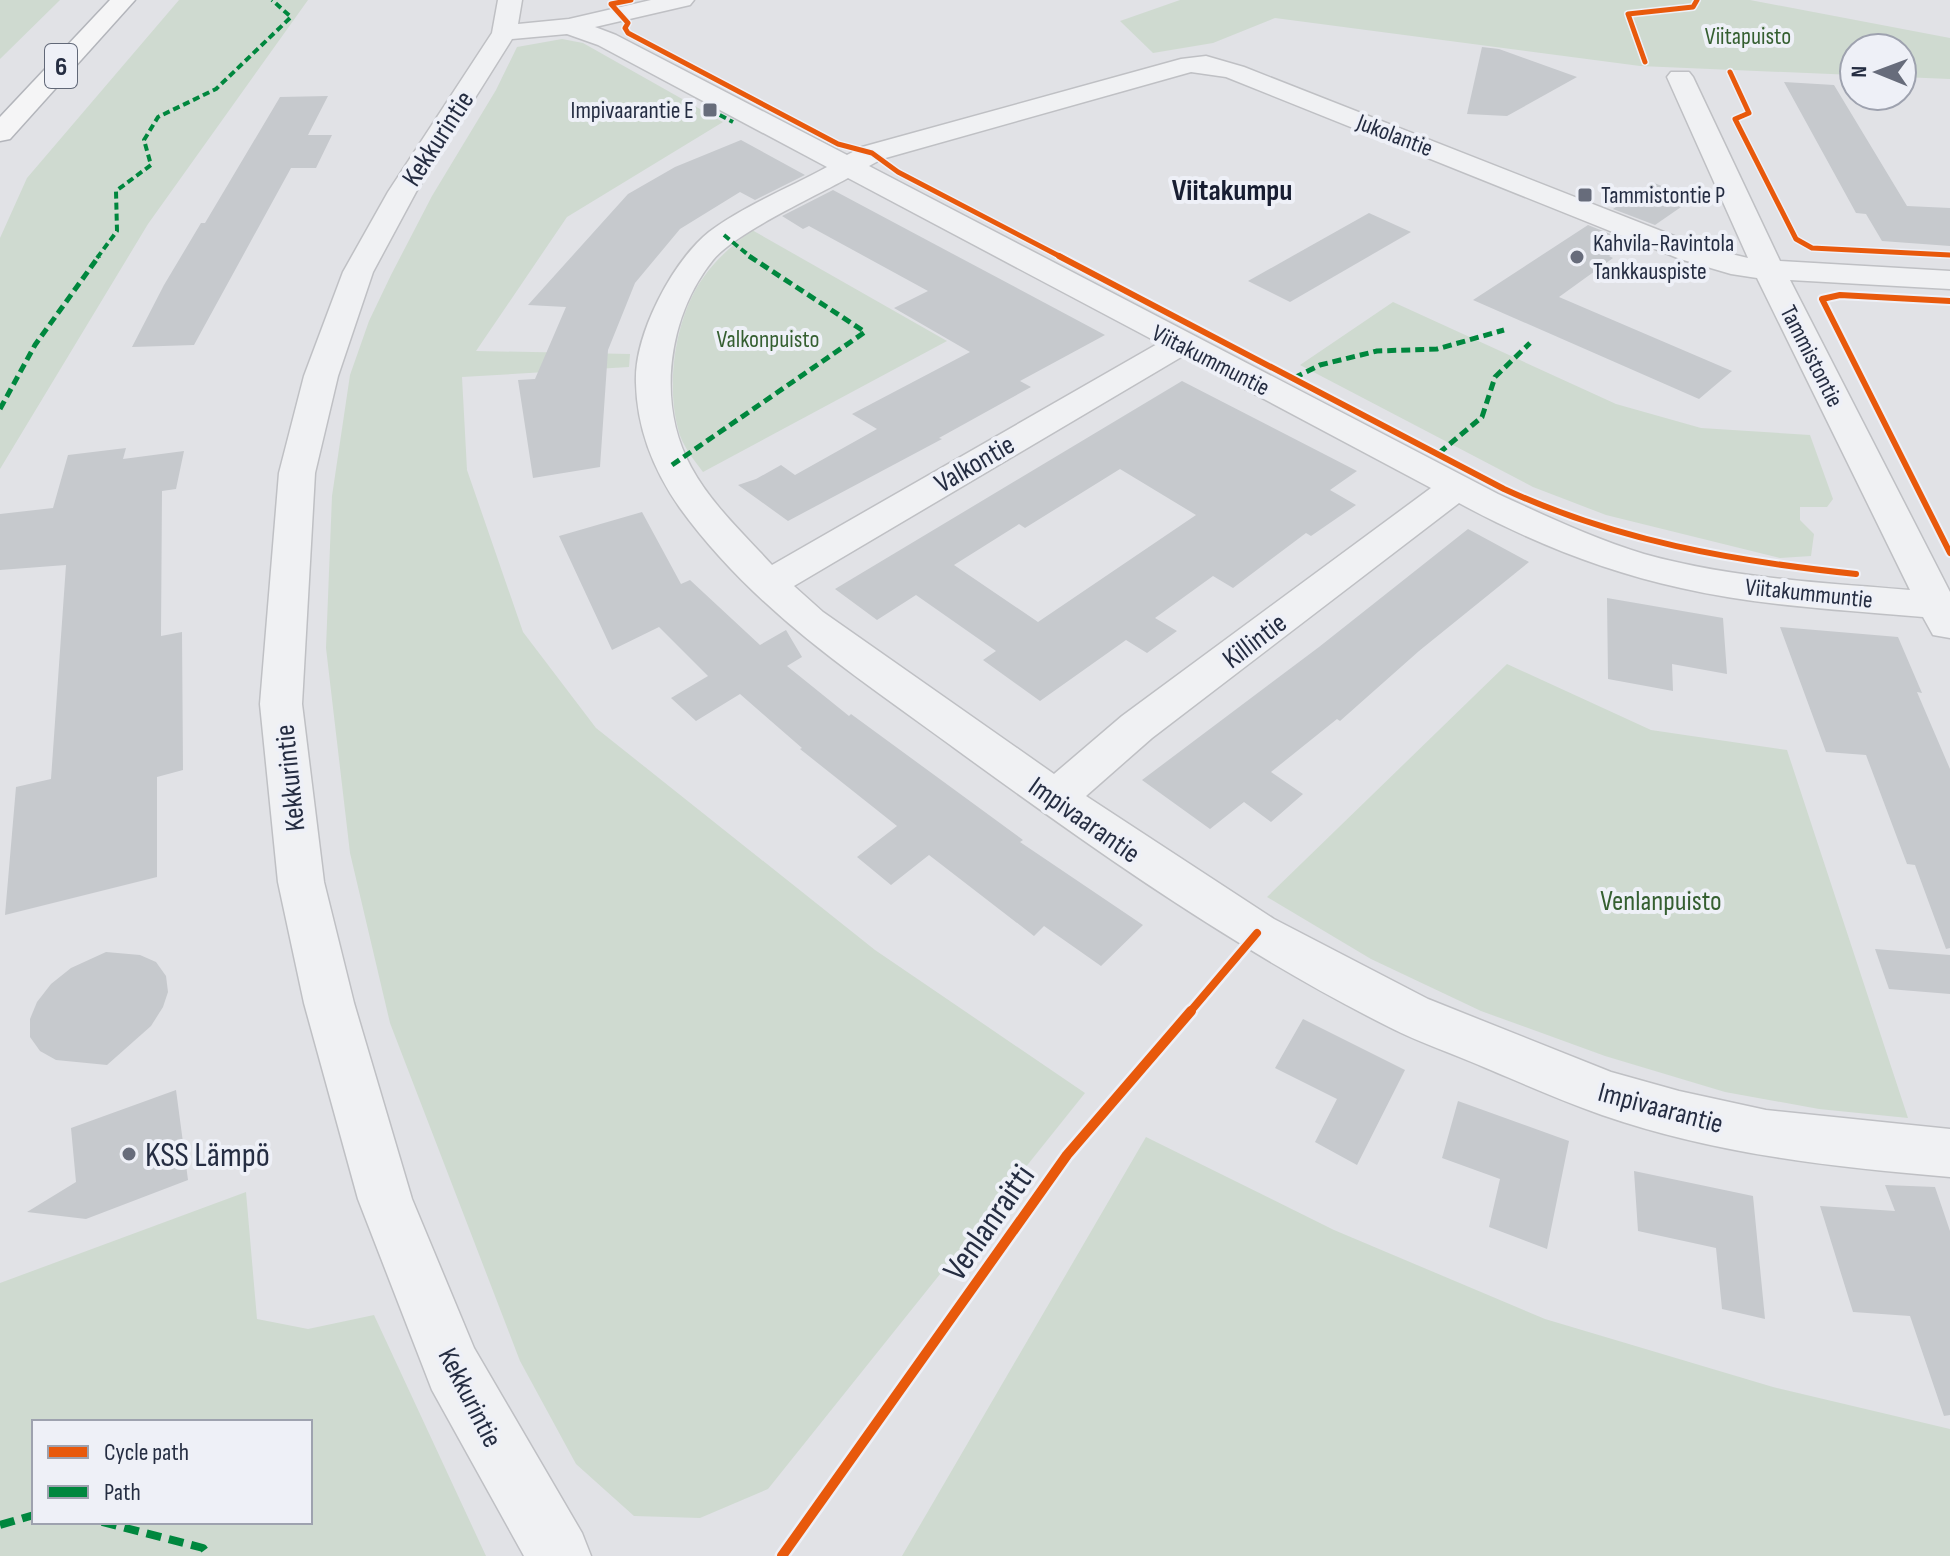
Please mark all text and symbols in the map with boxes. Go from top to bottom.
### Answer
park label: Viitapuisto [1705,22,1791,51]
north arrow [1838,32,1918,112]
road number: 6 [45,44,77,88]
text: N [1846,66,1873,78]
street label: Kekkurintie [395,85,481,193]
place label: Impivaarantie E [571,96,694,125]
marker: Impivaarantie E [701,101,719,119]
street label: Jukolantie [1352,107,1437,163]
district label: Viitakumpu [1172,173,1292,209]
place label: Tammistontie P [1601,181,1725,210]
marker: Tammistontie P [1576,186,1594,204]
place label: Kahvila-Ravintola Tankkauspiste [1593,229,1734,286]
marker: Kahvila-Ravintola Tankkauspiste [1568,248,1586,266]
street label: Tammistontie [1774,301,1850,412]
street label: Viitakummuntie [1147,318,1274,402]
park label: Valkonpuisto [717,325,819,354]
street label: Valkontie [929,428,1021,500]
street label: Viitakummuntie [1744,572,1874,615]
street label: Killintie [1216,607,1293,676]
street label: Kekkurintie [268,723,312,833]
street label: Impivaarantie [1022,770,1146,870]
park label: Venlanpuisto [1600,885,1722,918]
street label: Impivaarantie [1595,1076,1727,1141]
place label: KSS Lämpö [145,1135,270,1176]
marker: KSS Lämpö [120,1145,138,1163]
street label: Venlanraitti [935,1157,1044,1289]
street label: Kekkurintie [431,1343,509,1453]
legend [32,1420,312,1524]
text: Cycle path [104,1438,189,1467]
text: Path [104,1478,141,1507]

